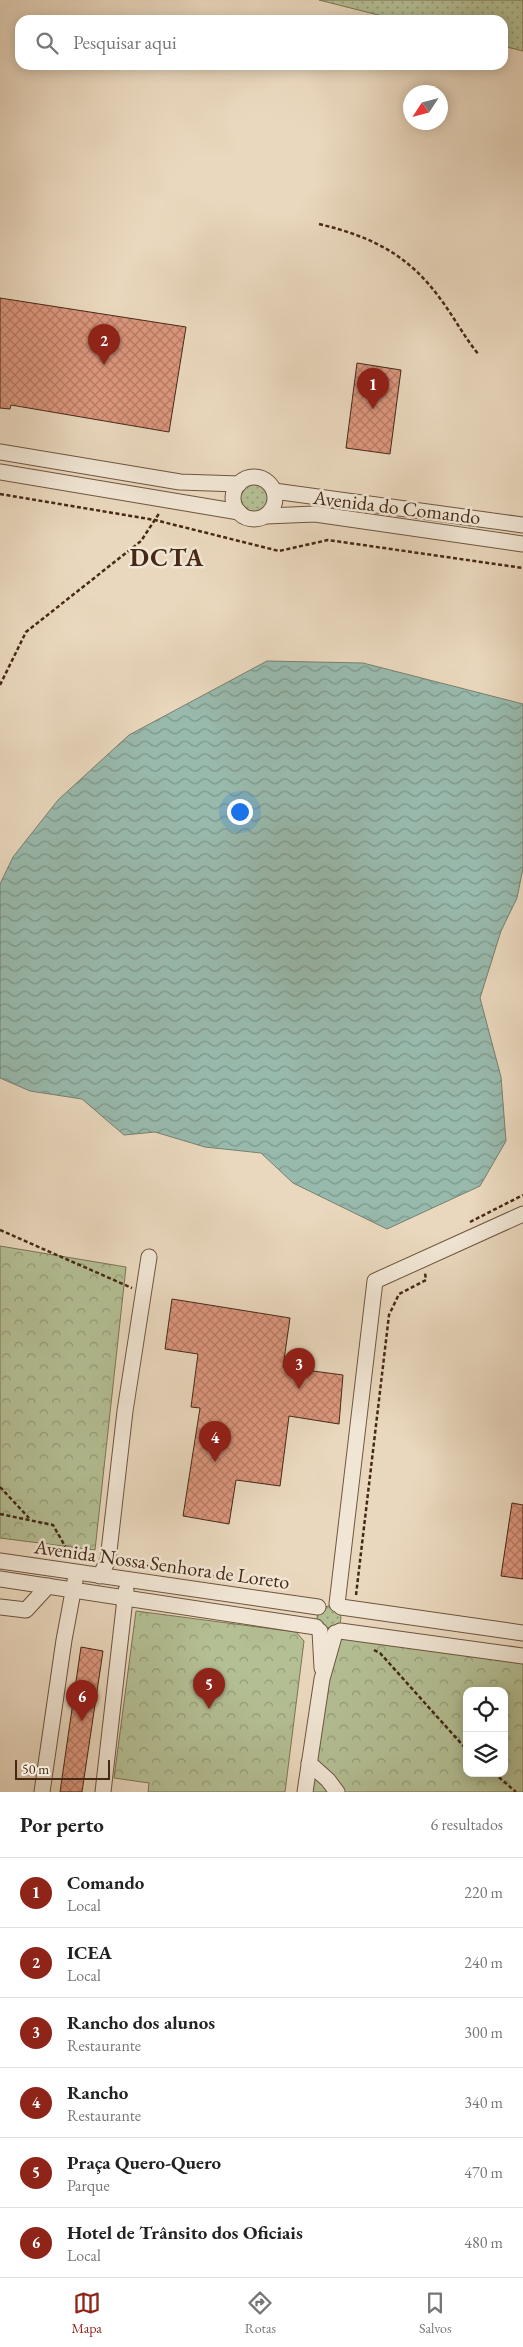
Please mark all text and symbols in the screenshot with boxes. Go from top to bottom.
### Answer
search box [15,15,508,70]
icon: search [33,29,61,57]
text: Pesquisar aqui [73,30,177,55]
north arrow [403,85,448,130]
pin: 2 [88,324,120,365]
pin: 1 [357,368,389,409]
street label: Avenida do Comando [311,484,482,530]
district label: DCTA [130,541,204,573]
your location [227,799,253,825]
pin: 3 [283,1348,315,1389]
pin: 4 [199,1421,231,1462]
street label: Avenida Nossa Senhora de Loreto [32,1533,291,1595]
pin: 5 [193,1668,225,1709]
pin: 6 [66,1680,98,1721]
map controls [463,1687,508,1777]
button: locate [463,1687,508,1732]
button: layers [463,1732,508,1777]
scale bar [15,1757,110,1780]
text: 50 m [22,1760,49,1778]
text: Por perto [20,1811,104,1838]
text: 6 resultados [431,1814,503,1835]
text: Comando [67,1870,144,1895]
text: 1 [32,1882,40,1903]
text: 220 m [464,1882,503,1903]
text: Local [67,1895,101,1916]
text: ICEA [67,1940,112,1965]
text: 2 [32,1952,40,1973]
text: 240 m [464,1952,503,1973]
text: Local [67,1965,101,1986]
text: Rancho dos alunos [67,2010,215,2035]
text: 3 [32,2022,40,2043]
text: 300 m [464,2022,503,2043]
text: Restaurante [67,2035,141,2056]
text: Rancho [67,2080,128,2105]
text: 4 [32,2092,40,2113]
text: 340 m [464,2092,503,2113]
text: Restaurante [67,2105,141,2126]
text: Praça Quero-Quero [67,2150,221,2175]
text: 5 [32,2162,40,2183]
text: 470 m [464,2162,503,2183]
text: Parque [67,2175,110,2196]
text: Hotel de Trânsito dos Oficiais [67,2220,303,2245]
text: 6 [32,2232,40,2253]
text: 480 m [464,2232,503,2253]
text: Local [67,2245,101,2266]
tab: Mapa [71,2289,102,2337]
tab: Rotas [245,2289,276,2337]
tab: Salvos [419,2289,452,2337]

